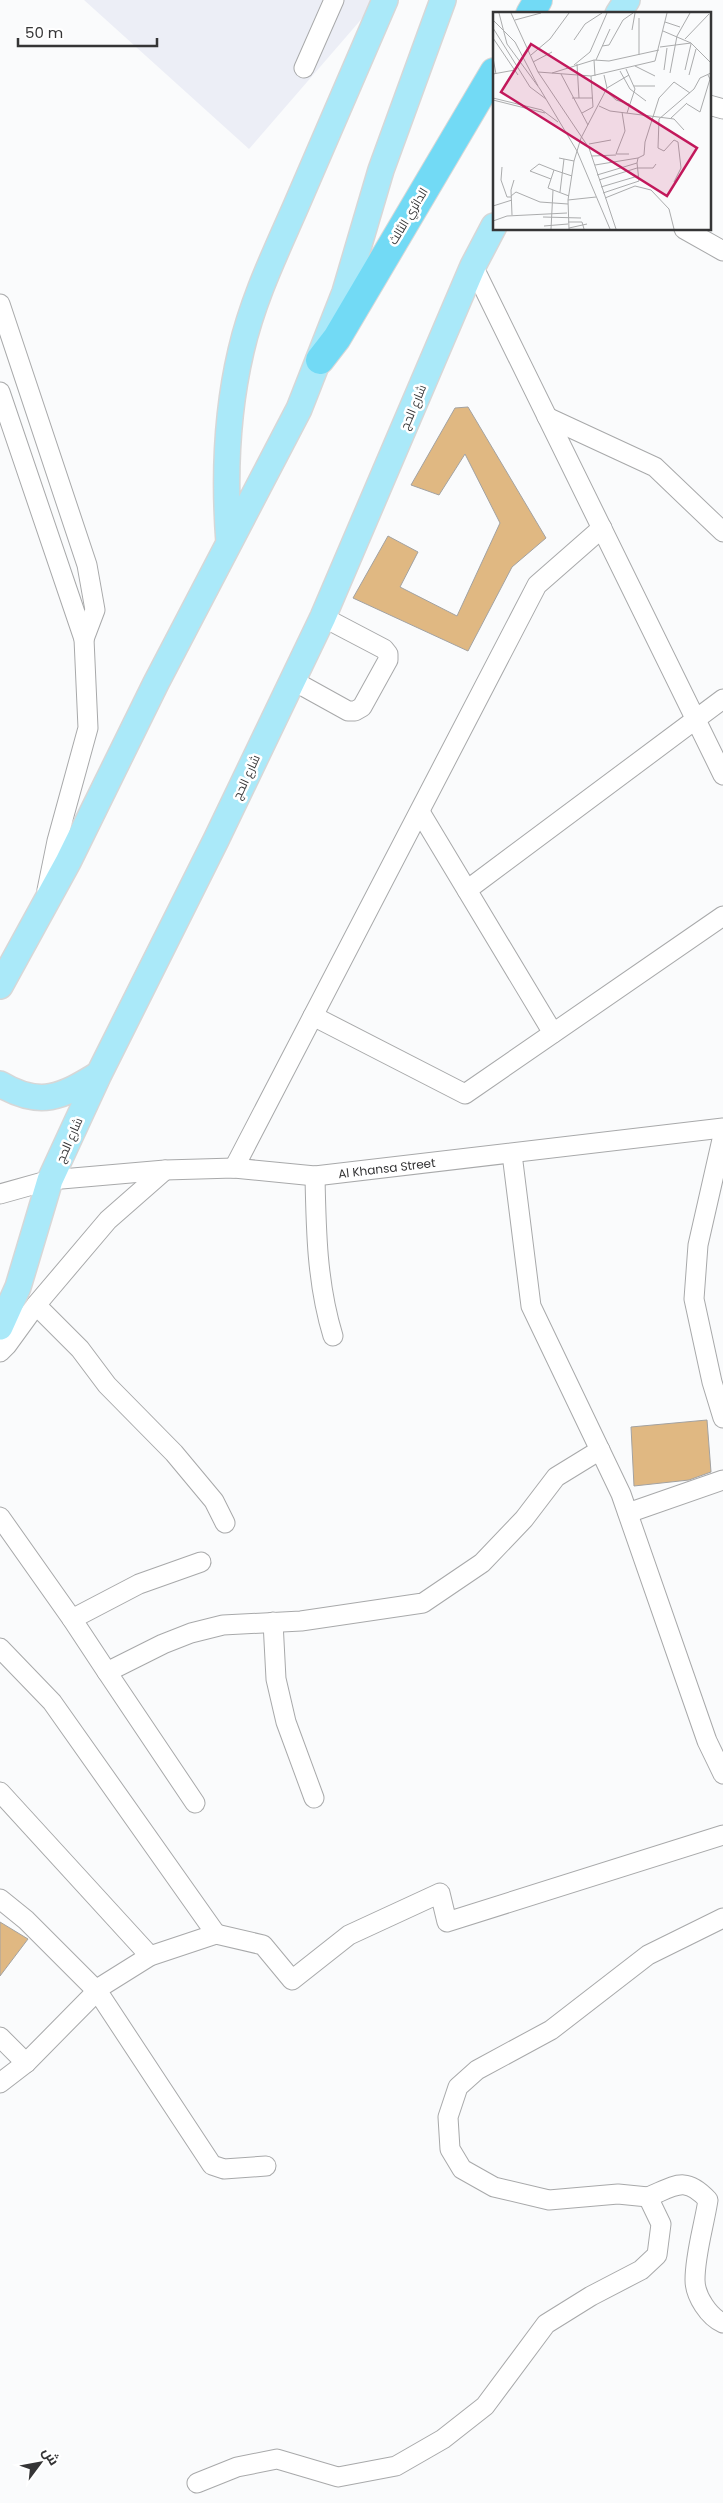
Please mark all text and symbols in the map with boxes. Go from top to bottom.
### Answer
inset map [493,12,710,230]
scale bar [18,15,156,47]
text: 50 m [25,22,63,43]
street label: الدائري الثالث [384,184,433,249]
street label: شارع الحج [396,382,430,432]
street label: شارع الحج [228,752,264,802]
street label: شارع الحج [52,1115,87,1165]
street label: Al Khansa Street [337,1153,436,1182]
north arrow [15,2438,65,2488]
text: ش [38,2443,64,2469]

